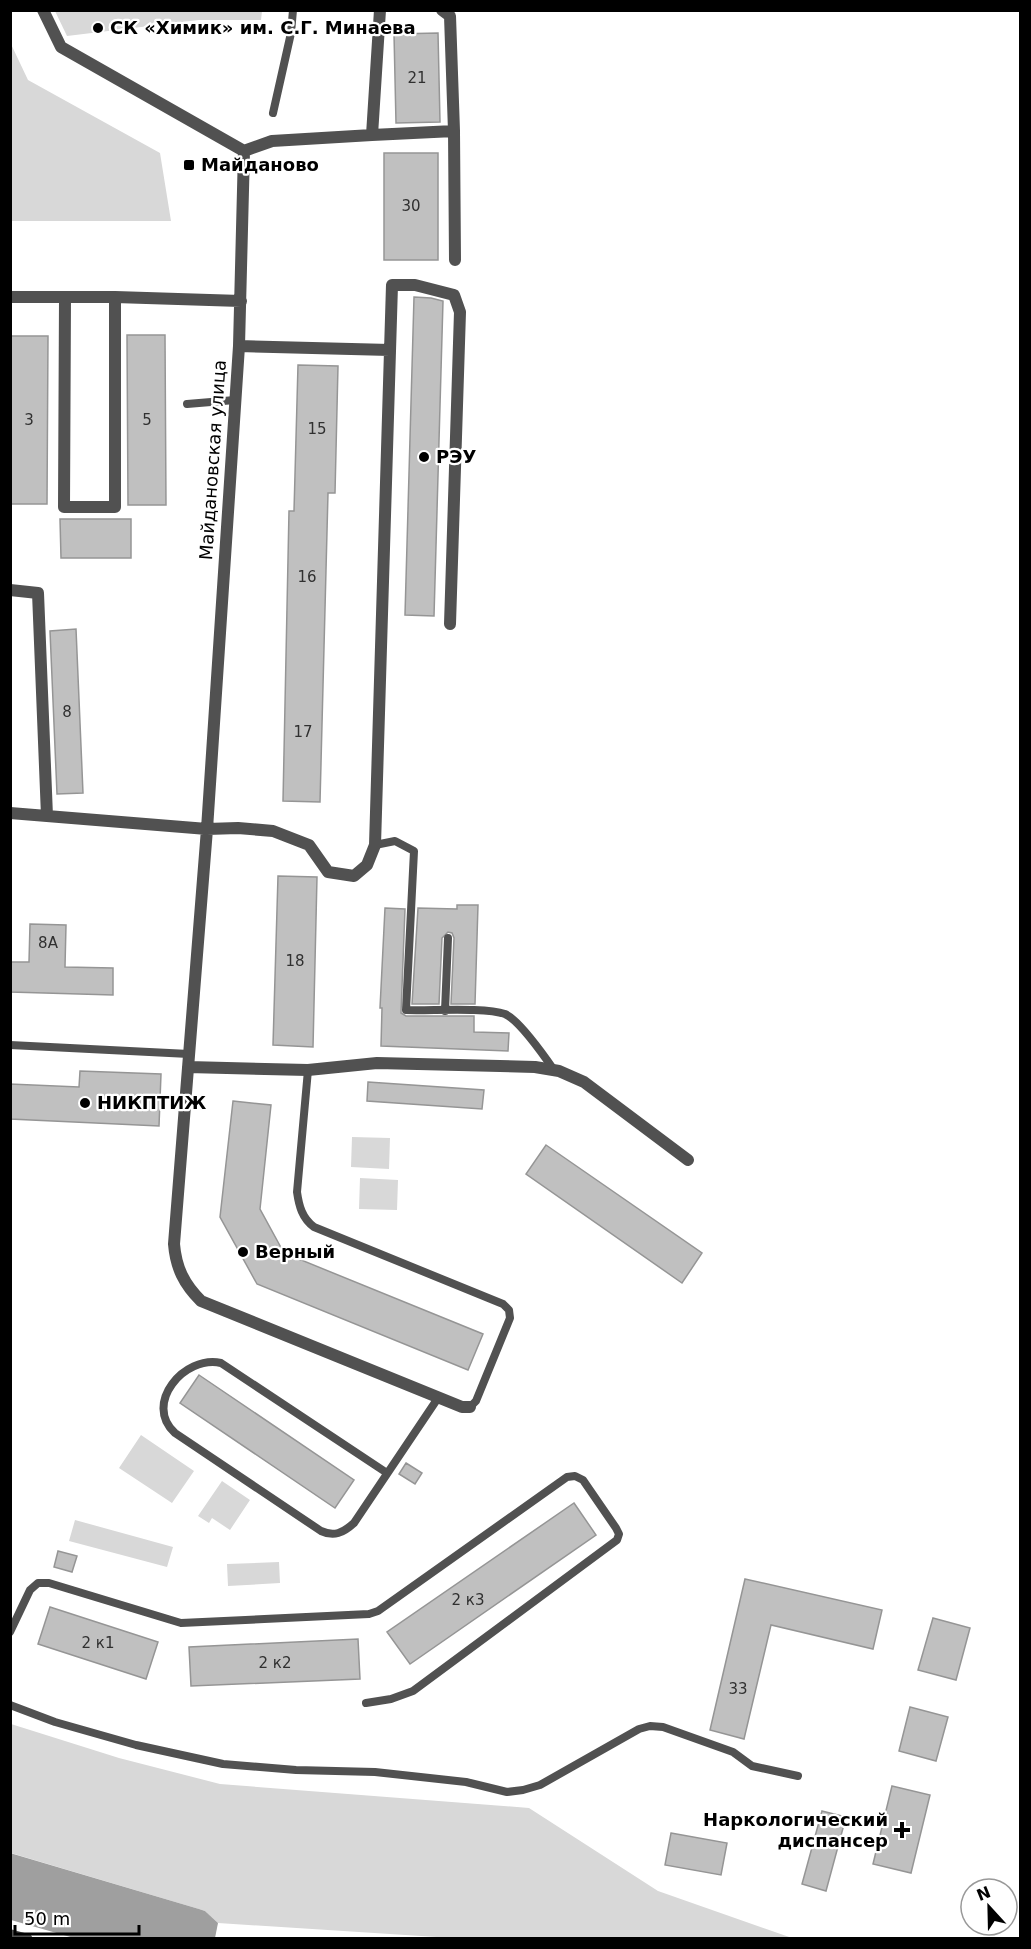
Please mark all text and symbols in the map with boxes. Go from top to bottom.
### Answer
place label: СК «Химик» им. С.Г. Минаева [110,17,416,38]
marker: СК «Химик» им. С.Г. Минаева [91,21,105,35]
house number: 21 [407,69,427,87]
place label: Майданово [201,154,319,175]
marker: Майданово [182,158,196,172]
house number: 30 [401,197,421,215]
street label: Майдановская улица [195,359,230,561]
house number: 3 [24,411,34,429]
house number: 5 [142,411,152,429]
house number: 15 [307,420,327,438]
place label: РЭУ [436,446,476,467]
marker: РЭУ [417,450,431,464]
house number: 16 [297,568,317,586]
house number: 8 [62,703,72,721]
house number: 17 [293,723,313,741]
house number: 8А [38,934,59,952]
house number: 18 [285,952,305,970]
place label: НИКПТИЖ [97,1092,206,1113]
marker: НИКПТИЖ [78,1096,92,1110]
place label: Верный [255,1241,335,1262]
marker: Верный [236,1245,250,1259]
house number: 2 к3 [452,1591,484,1609]
house number: 2 к1 [82,1634,114,1652]
house number: 2 к2 [259,1654,291,1672]
house number: 33 [728,1680,748,1698]
place label: Наркологический диспансер [703,1809,888,1851]
marker: Наркологический диспансер [893,1821,911,1839]
north arrow [959,1877,1019,1937]
text: N [974,1882,993,1905]
scale bar [15,1898,140,1936]
text: 50 m [24,1908,70,1929]

